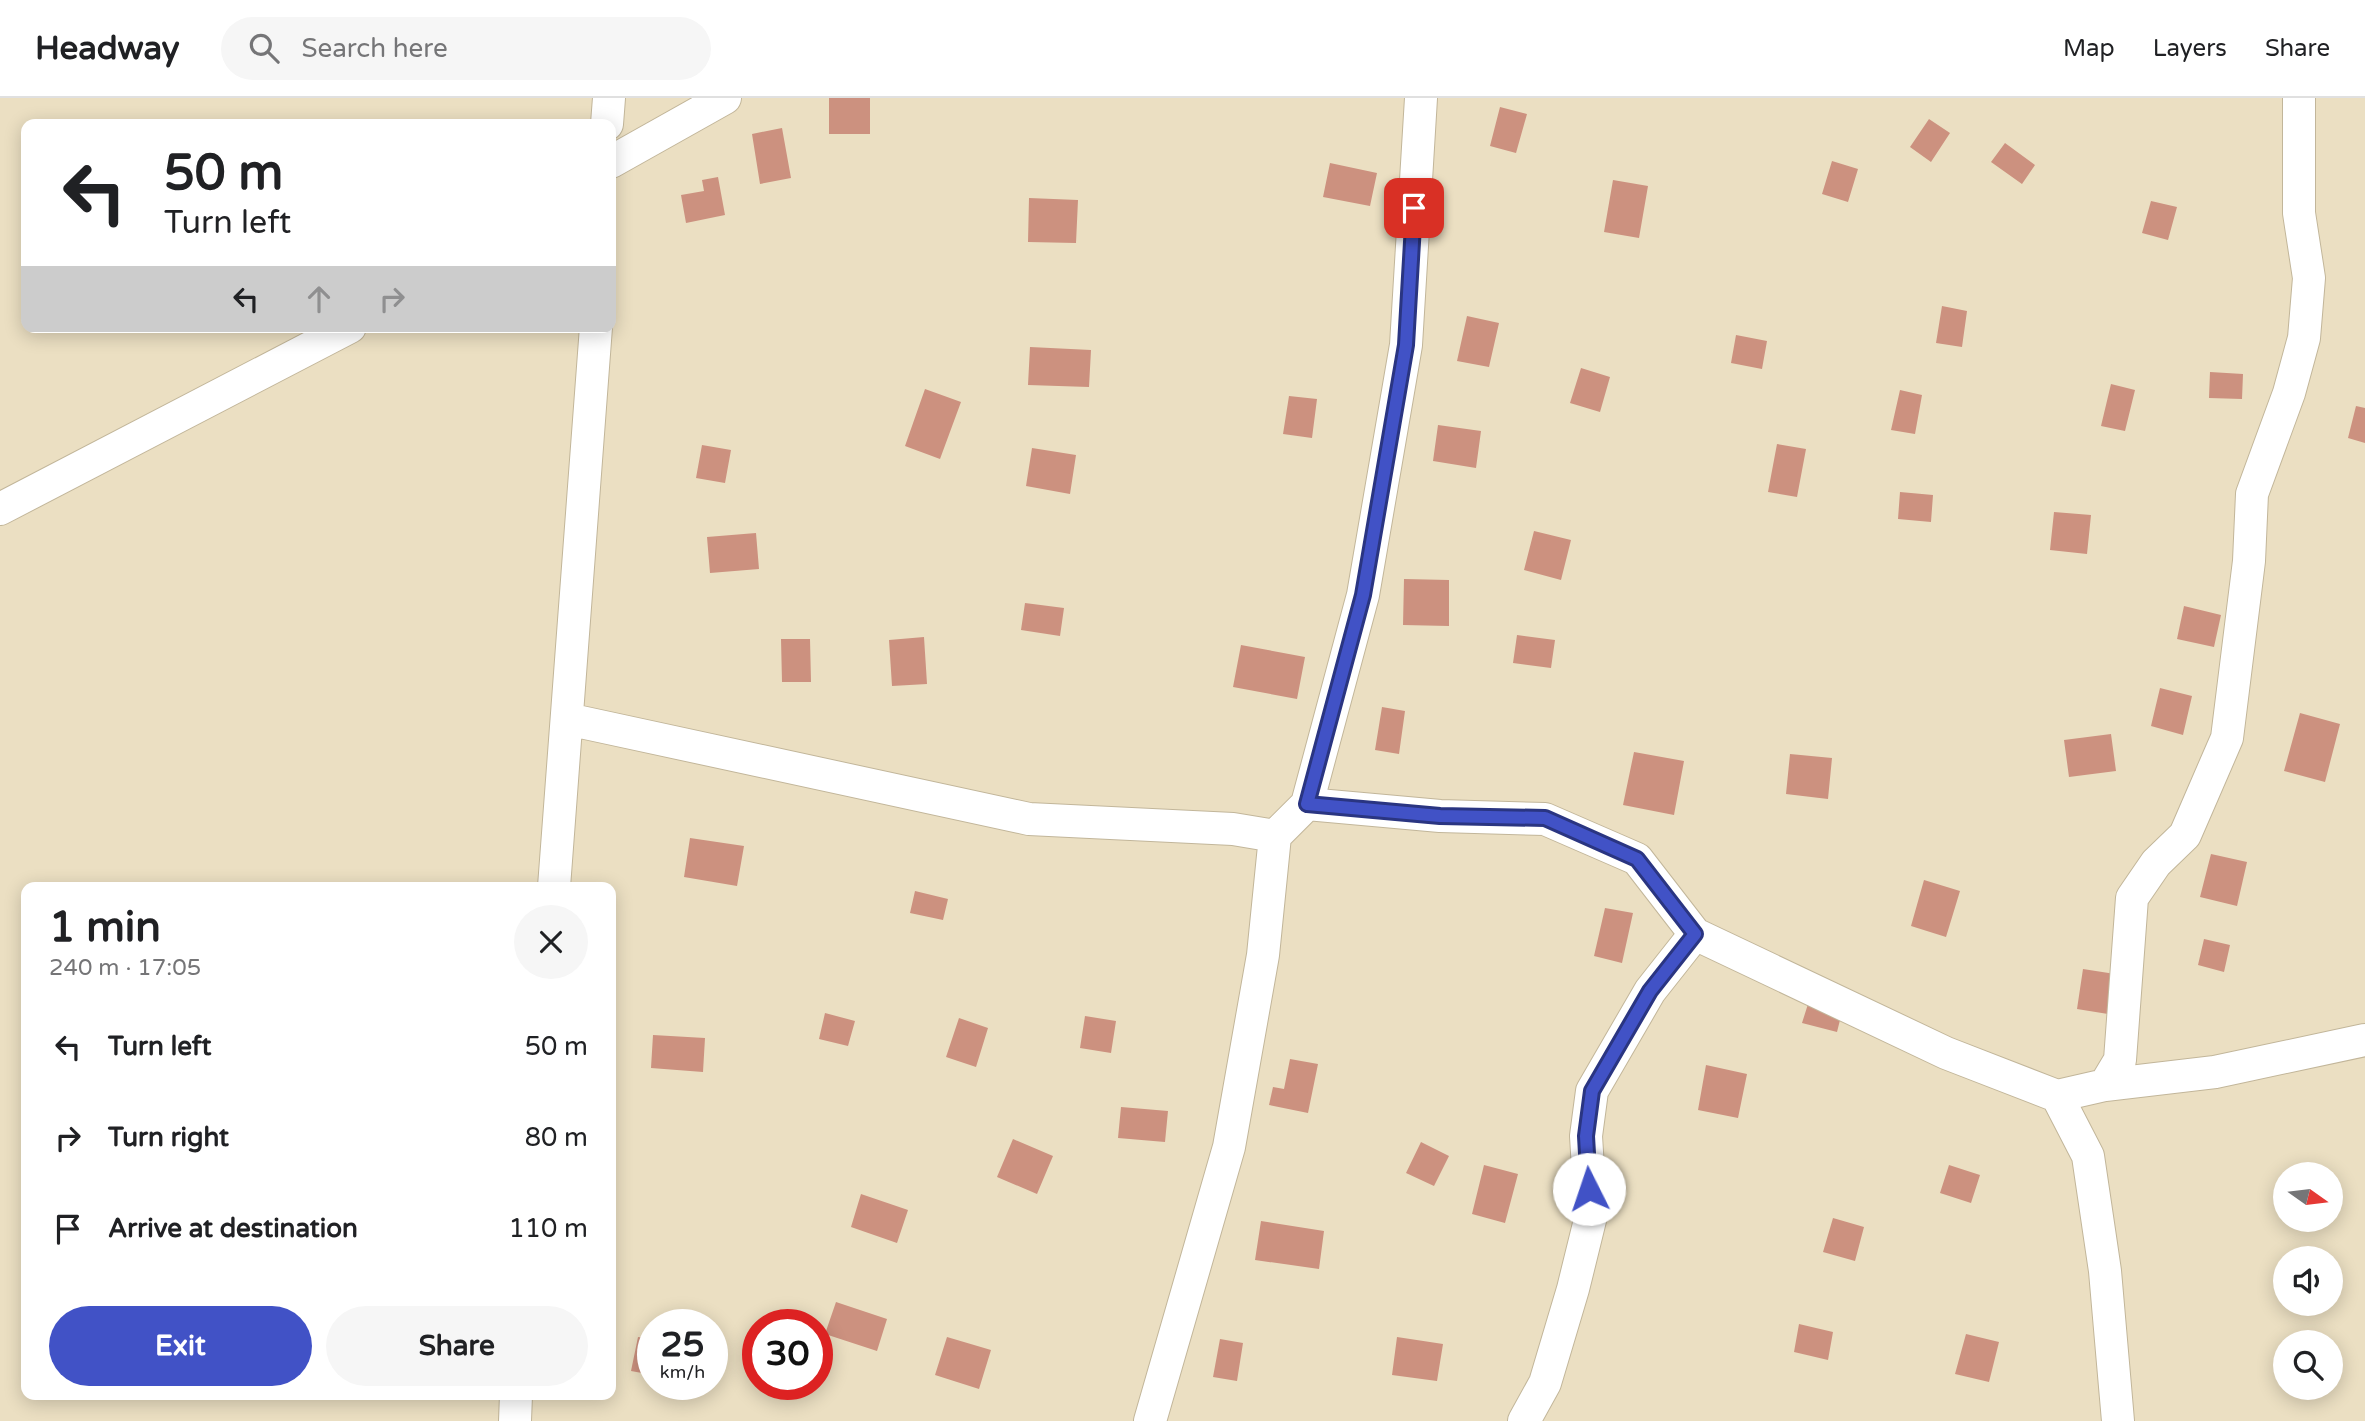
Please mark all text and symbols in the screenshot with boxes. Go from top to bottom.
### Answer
search box [221,17,711,80]
text: Headway [35,29,179,68]
icon: search [245,29,283,67]
text: Search here [301,33,448,64]
text: Map [2063,34,2115,63]
text: Layers [2153,34,2227,63]
text: Share [2265,34,2330,63]
text: 50 m [164,144,283,203]
icon: left [49,147,140,238]
pin [1384,178,1444,238]
icon: arrive [1395,189,1433,227]
text: Turn left [164,204,291,242]
icon: left [227,280,265,318]
icon: ahead [300,280,338,318]
icon: right [373,280,411,318]
text: 1 min [49,902,161,953]
button: close [514,905,588,979]
text: 240 m · 17:05 [49,954,201,982]
icon: left [49,1028,87,1066]
text: Turn left [108,1031,211,1062]
text: 50 m [525,1031,588,1062]
icon: right [49,1119,87,1157]
text: Turn right [108,1122,229,1153]
text: 80 m [525,1122,588,1153]
position arrow [1552,1152,1626,1226]
north arrow [2273,1162,2343,1232]
map controls [2273,1162,2343,1400]
icon: arrive [49,1210,87,1248]
text: Arrive at destination [108,1213,358,1244]
text: 110 m [508,1213,588,1244]
button: sound [2273,1246,2343,1316]
button: Exit [49,1306,312,1386]
button: Share [326,1306,588,1386]
speed limit sign: 30 [742,1309,833,1400]
text: 25 [661,1324,704,1366]
button: search [2273,1330,2343,1400]
text: km/h [660,1361,705,1383]

